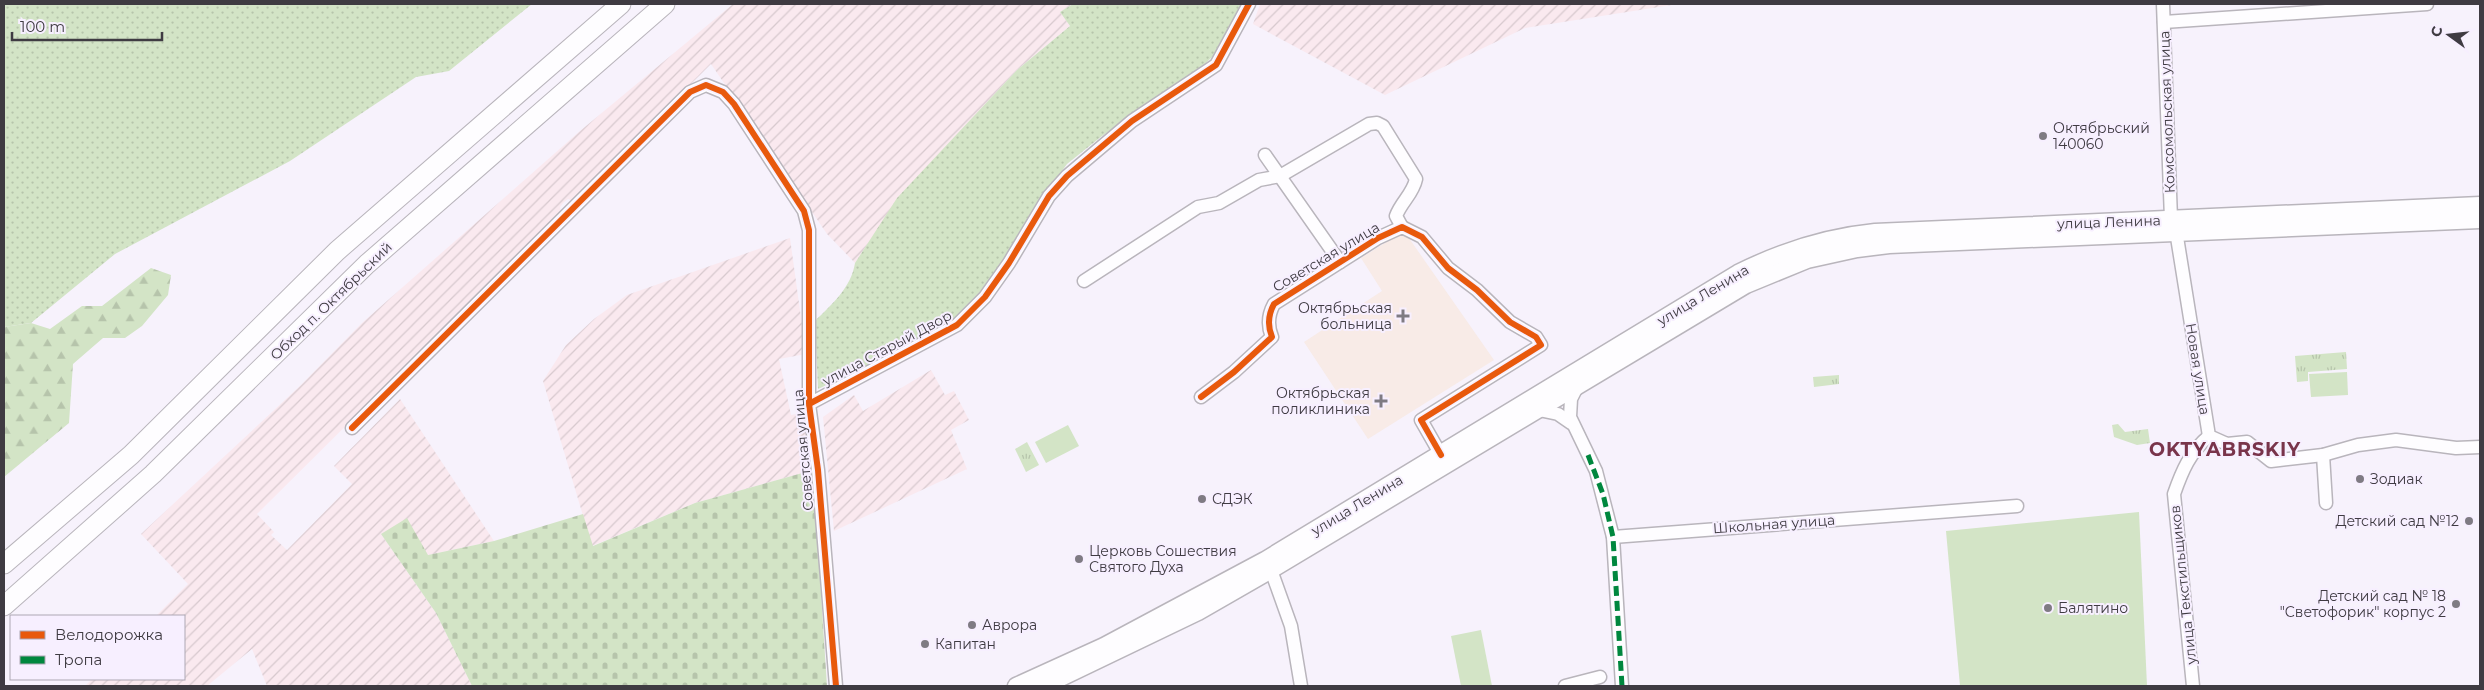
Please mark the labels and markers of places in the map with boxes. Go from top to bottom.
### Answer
place label: Октябрьский 140060 [2053,119,2150,153]
marker: Октябрьский 140060 [2037,130,2049,142]
place label: Октябрьская больница [1298,299,1392,333]
marker: Октябрьская больница [1396,309,1410,323]
place label: Октябрьская поликлиника [1271,384,1370,418]
marker: Октябрьская поликлиника [1374,394,1388,408]
place label: Зодиак [2370,470,2423,488]
marker: Зодиак [2354,473,2366,485]
place label: СДЭК [1212,490,1253,508]
marker: СДЭК [1196,493,1208,505]
place label: Детский сад №12 [2336,512,2459,530]
marker: Детский сад №12 [2463,515,2475,527]
place label: Церковь Сошествия Святого Духа [1089,542,1237,576]
marker: Церковь Сошествия Святого Духа [1073,553,1085,565]
place label: Детский сад № 18 "Светофорик" корпус 2 [2280,587,2446,621]
marker: Детский сад № 18 "Светофорик" корпус 2 [2450,598,2462,610]
place label: Балятино [2058,599,2128,617]
marker: Балятино [2042,602,2054,614]
place label: Аврора [982,616,1037,634]
marker: Аврора [966,619,978,631]
place label: Капитан [935,635,996,653]
marker: Капитан [919,638,931,650]

